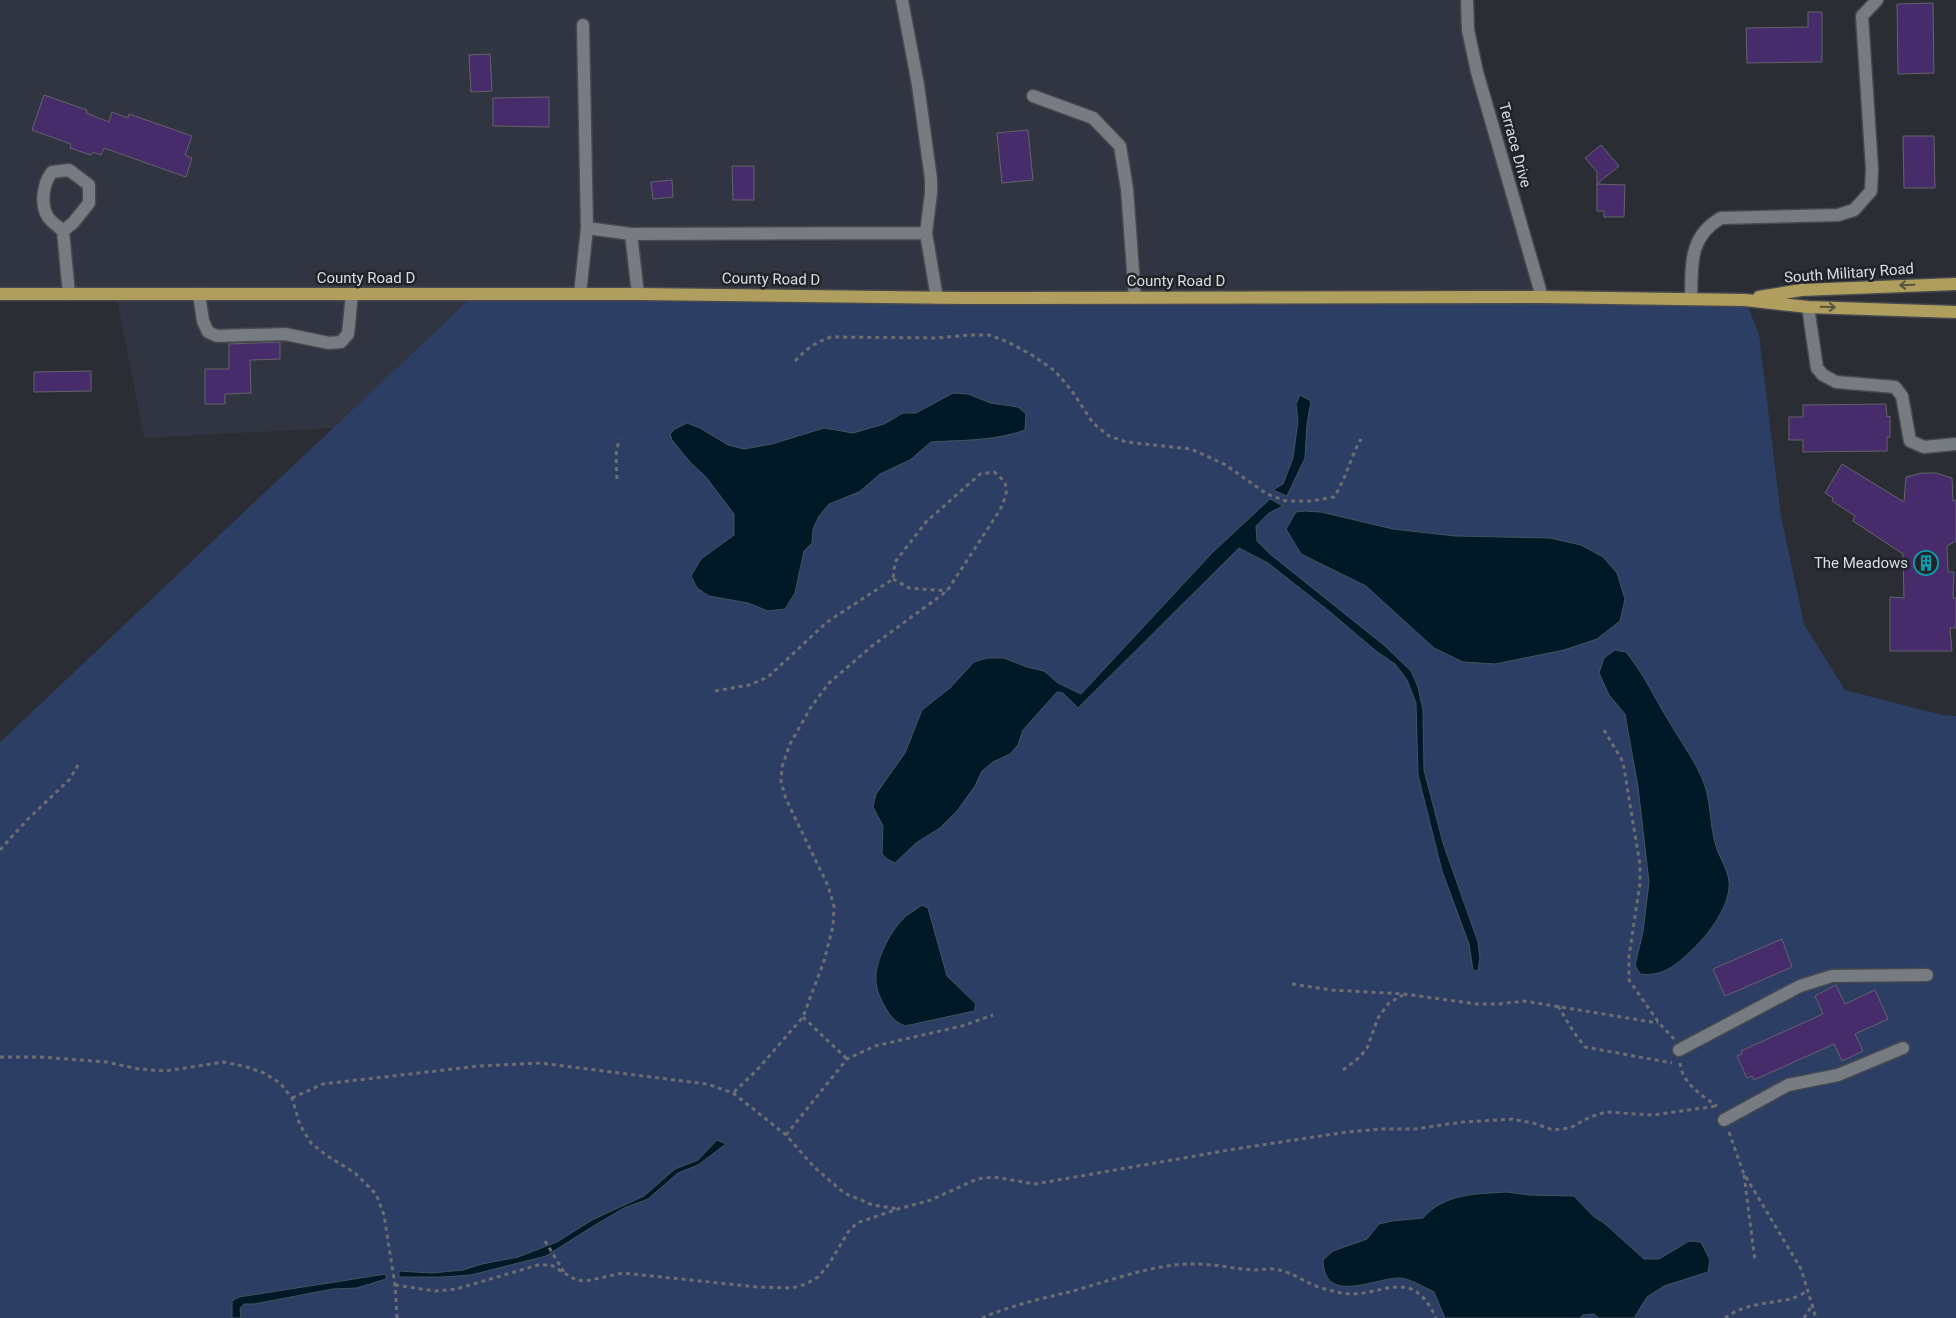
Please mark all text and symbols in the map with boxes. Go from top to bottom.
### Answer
street label: Terrace Drive [1495,100,1535,190]
street label: South Military Road [1783,259,1915,287]
street label: County Road D [317,269,415,287]
street label: County Road D [722,269,820,289]
street label: County Road D [1127,272,1225,290]
one-way arrow [1900,281,1916,290]
one-way arrow [1820,303,1836,312]
building icon: The Meadows [1913,550,1939,576]
place label: The Meadows [1814,554,1908,572]

